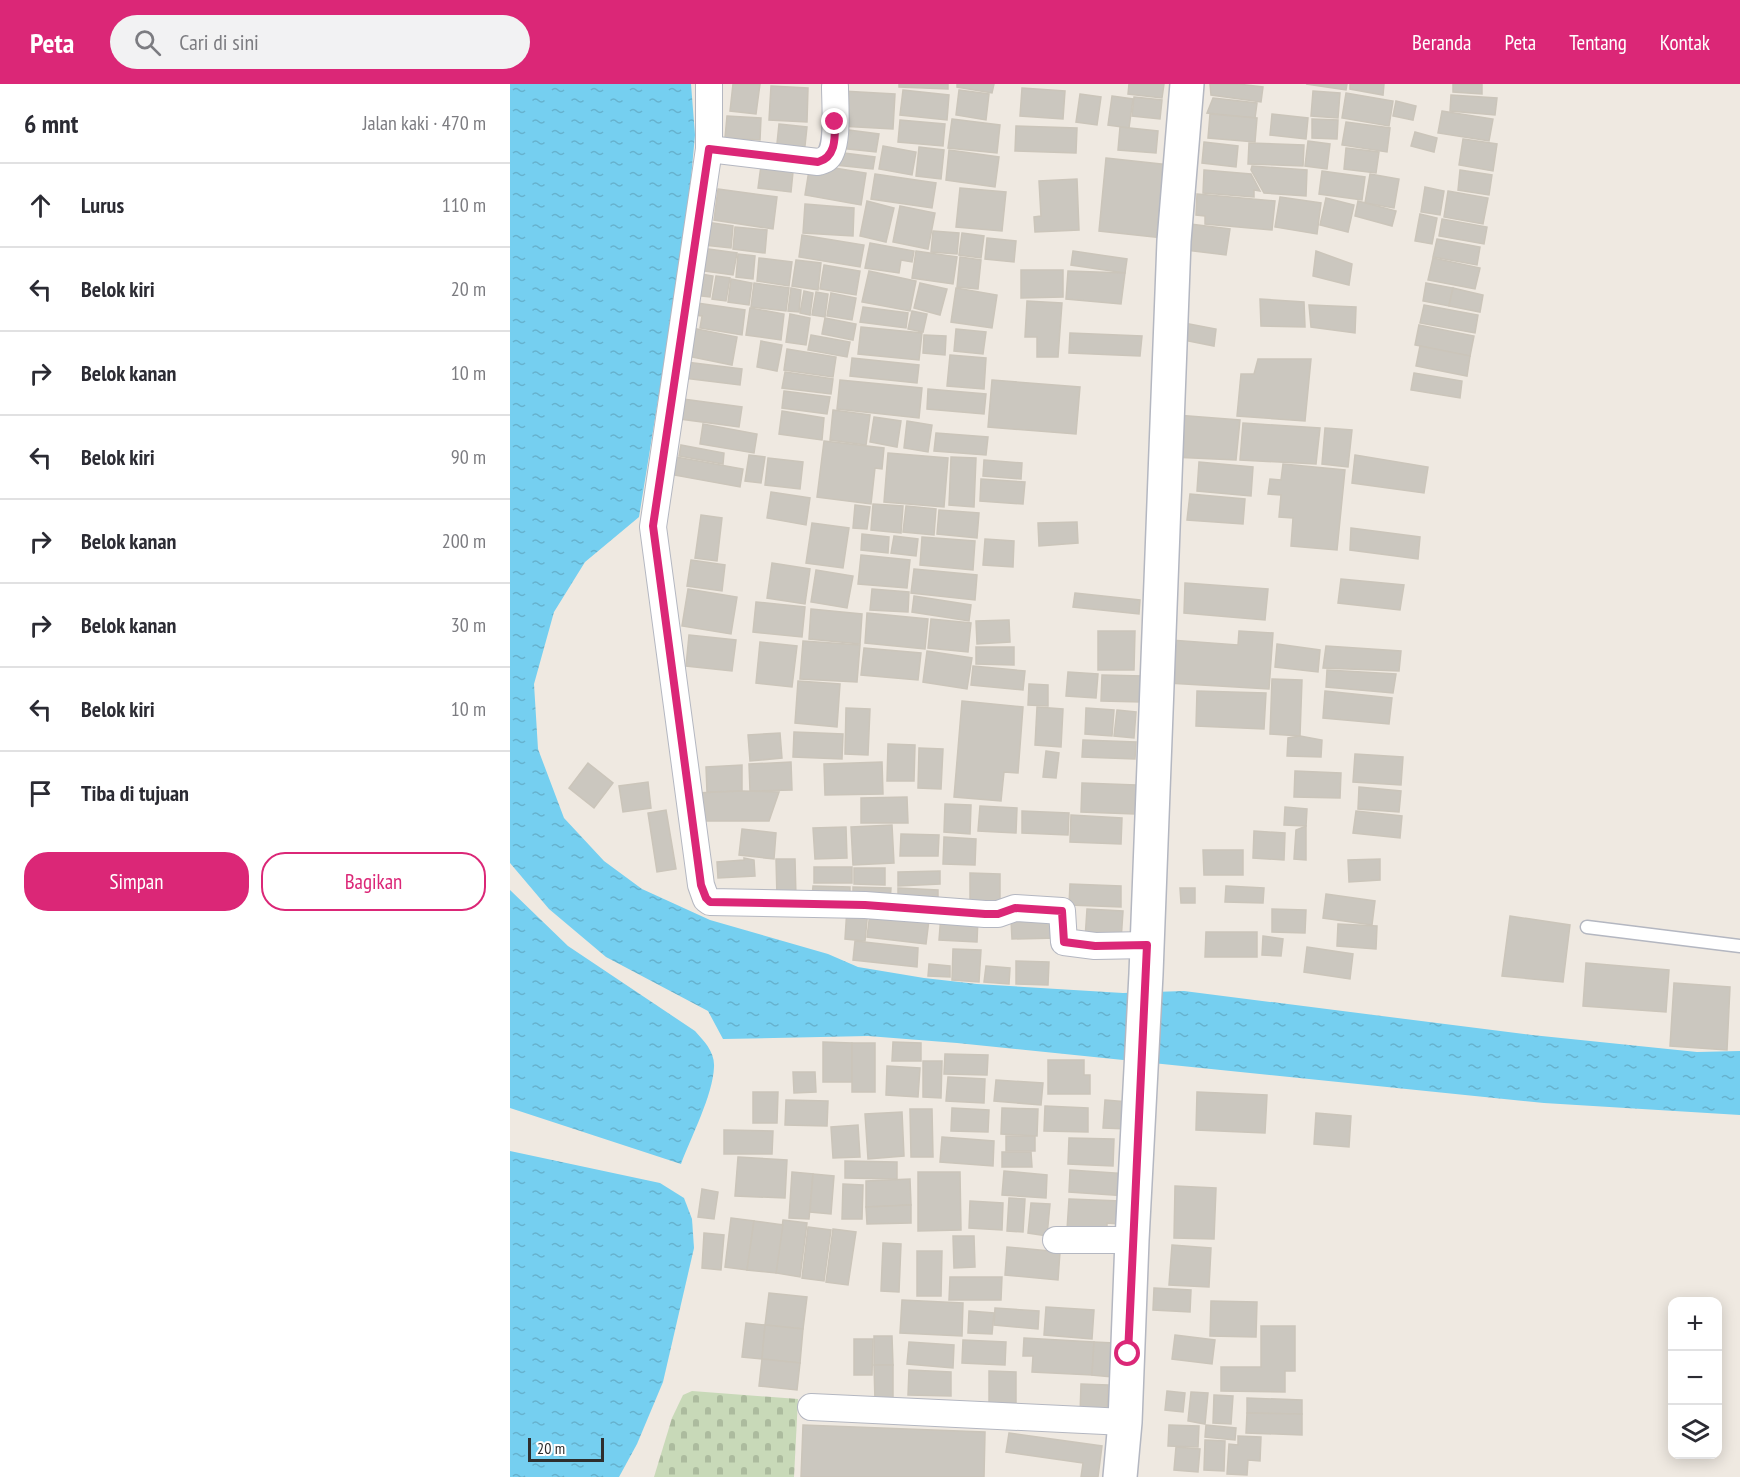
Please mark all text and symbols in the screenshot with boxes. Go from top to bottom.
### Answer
search box [110,15,530,69]
text: Peta [30,24,74,61]
icon: search [131,26,164,59]
text: Cari di sini [179,28,259,56]
text: Beranda [1412,29,1472,56]
text: Peta [1505,29,1536,56]
text: Tentang [1569,29,1627,56]
text: Kontak [1660,29,1710,56]
text: 6 mnt [24,107,78,140]
route end [821,108,847,134]
text: Jalan kaki · 470 m [363,110,486,136]
icon: ahead [24,189,57,222]
text: Lurus [81,191,124,219]
text: 110 m [442,192,486,218]
icon: left [24,273,57,306]
text: Belok kiri [81,275,155,303]
text: 20 m [451,276,486,302]
icon: right [24,357,57,390]
text: Belok kanan [81,359,176,387]
text: 10 m [451,360,486,386]
icon: left [24,441,57,474]
text: Belok kiri [81,443,155,471]
text: 90 m [451,444,486,470]
icon: right [24,525,57,558]
text: Belok kanan [81,527,176,555]
text: 200 m [442,528,486,554]
icon: right [24,609,57,642]
text: Belok kanan [81,611,176,639]
text: 30 m [451,612,486,638]
icon: left [24,693,57,726]
text: Belok kiri [81,695,155,723]
text: 10 m [451,696,486,722]
icon: arrive [24,777,57,810]
text: Tiba di tujuan [81,779,189,807]
button: Simpan [24,852,249,911]
button: Bagikan [261,852,486,911]
map controls [1668,1297,1722,1459]
button: + [1668,1297,1722,1351]
route start [1114,1340,1140,1366]
button: − [1668,1351,1722,1405]
button: layers [1668,1405,1722,1459]
scale bar [528,1435,604,1462]
text: 20 m [537,1438,565,1458]

